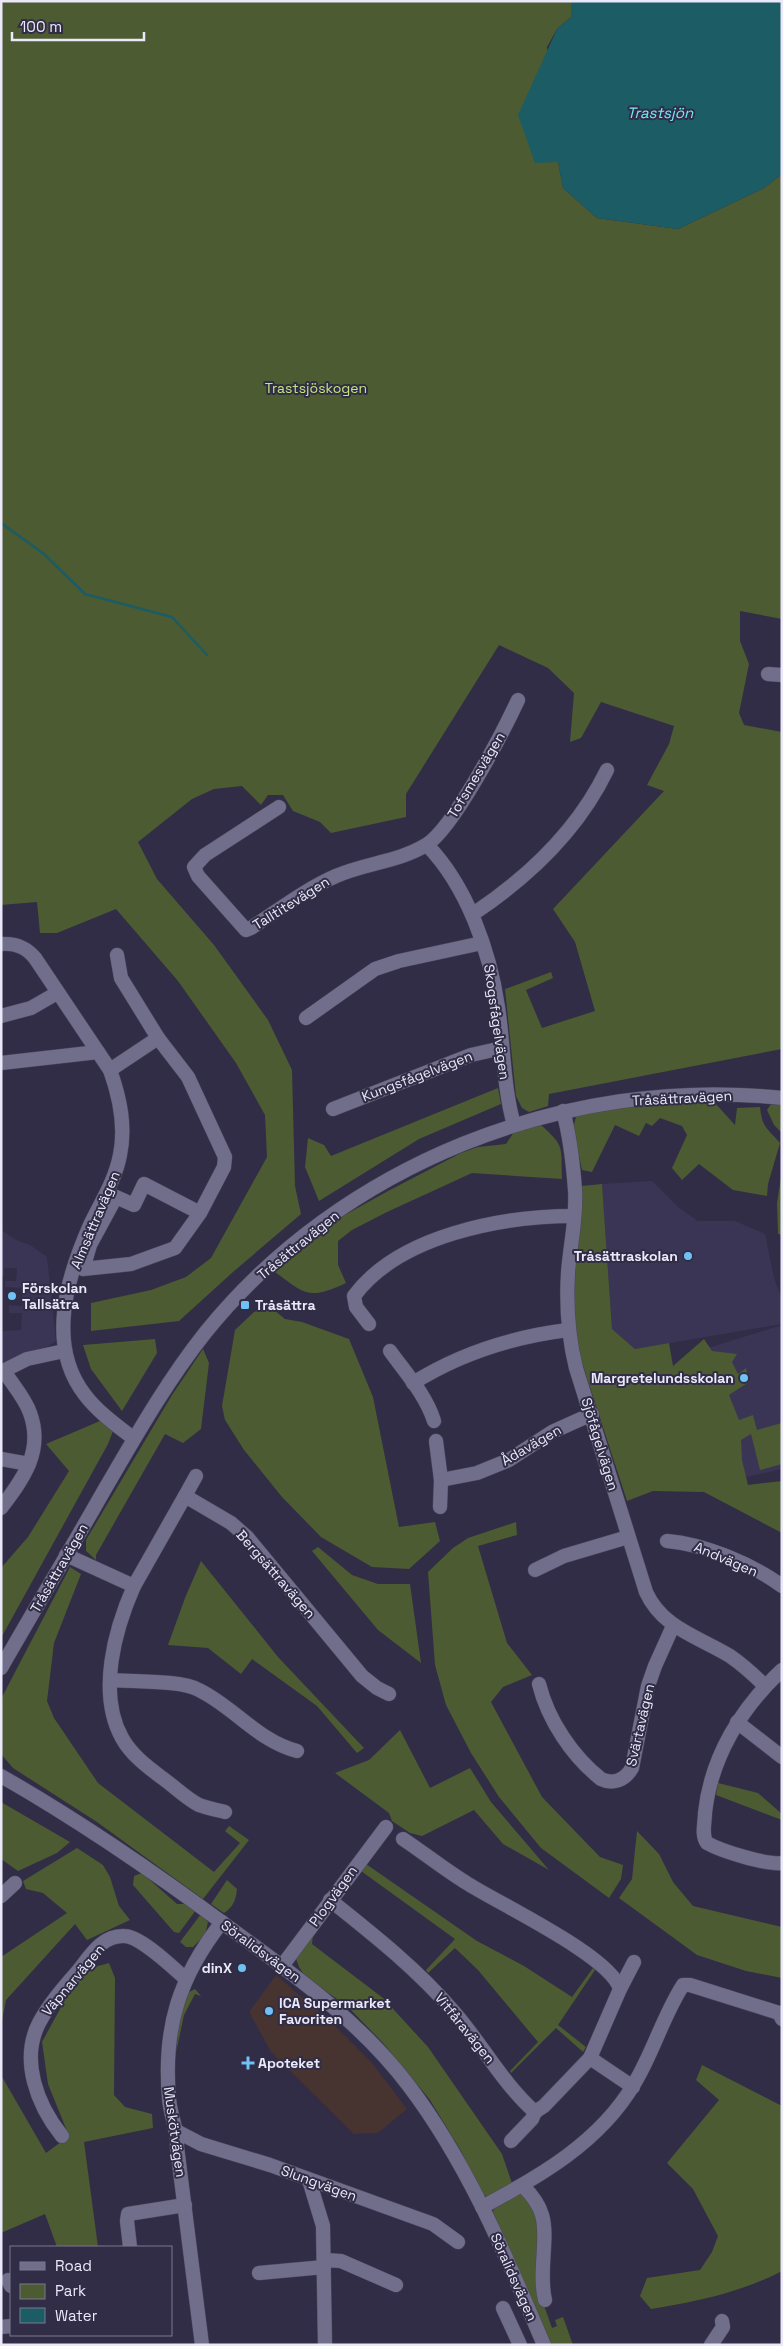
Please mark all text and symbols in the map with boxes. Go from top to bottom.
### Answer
scale bar [12,10,145,42]
text: 100 m [20,17,62,36]
water label: Trastsjön [627,103,694,122]
park label: Trastsjöskogen [265,379,367,397]
street label: Tofsmesvägen [443,729,509,821]
street label: Talltitevägen [249,872,333,934]
street label: Skogsfågelvägen [480,963,514,1081]
street label: Kungsfågelvägen [359,1047,475,1105]
street label: Tråsättravägen [631,1086,733,1110]
street label: Almsättravägen [66,1168,124,1272]
street label: Tråsättravägen [253,1206,343,1284]
place label: Tråsättraskolan [574,1247,678,1265]
marker: Tråsättraskolan [682,1250,694,1262]
place label: Förskolan Tallsätra [22,1279,87,1313]
marker: Förskolan Tallsätra [6,1290,18,1302]
place label: Tråsättra [255,1296,315,1314]
marker: Tråsättra [239,1299,251,1311]
place label: Margretelundsskolan [591,1369,734,1387]
marker: Margretelundsskolan [738,1372,750,1384]
street label: Sjöfågelvägen [577,1395,623,1493]
street label: Ådavägen [498,1421,564,1469]
street label: Tråsättravägen [26,1520,92,1616]
street label: Bergsättravägen [233,1526,319,1622]
street label: Andvägen [691,1538,761,1580]
street label: Svärtavägen [622,1682,658,1768]
street label: Plogvägen [305,1862,361,1930]
street label: Söralidsvägen [218,1916,304,1986]
street label: Väpnarvägen [38,1940,108,2020]
place label: dinX [202,1959,232,1977]
marker: dinX [236,1962,248,1974]
street label: Vitfåravägen [431,1989,499,2067]
place label: ICA Supermarket Favoriten [279,1994,391,2028]
marker: ICA Supermarket Favoriten [263,2005,275,2017]
place label: Apoteket [258,2054,320,2072]
marker: Apoteket [242,2057,254,2069]
street label: Muskötvägen [160,2086,190,2178]
street label: Slungvägen [279,2161,359,2205]
street label: Söralidsvägen [487,2230,541,2324]
legend [10,2246,172,2336]
text: Road [55,2256,92,2275]
text: Park [55,2281,86,2300]
text: Water [55,2306,98,2325]

